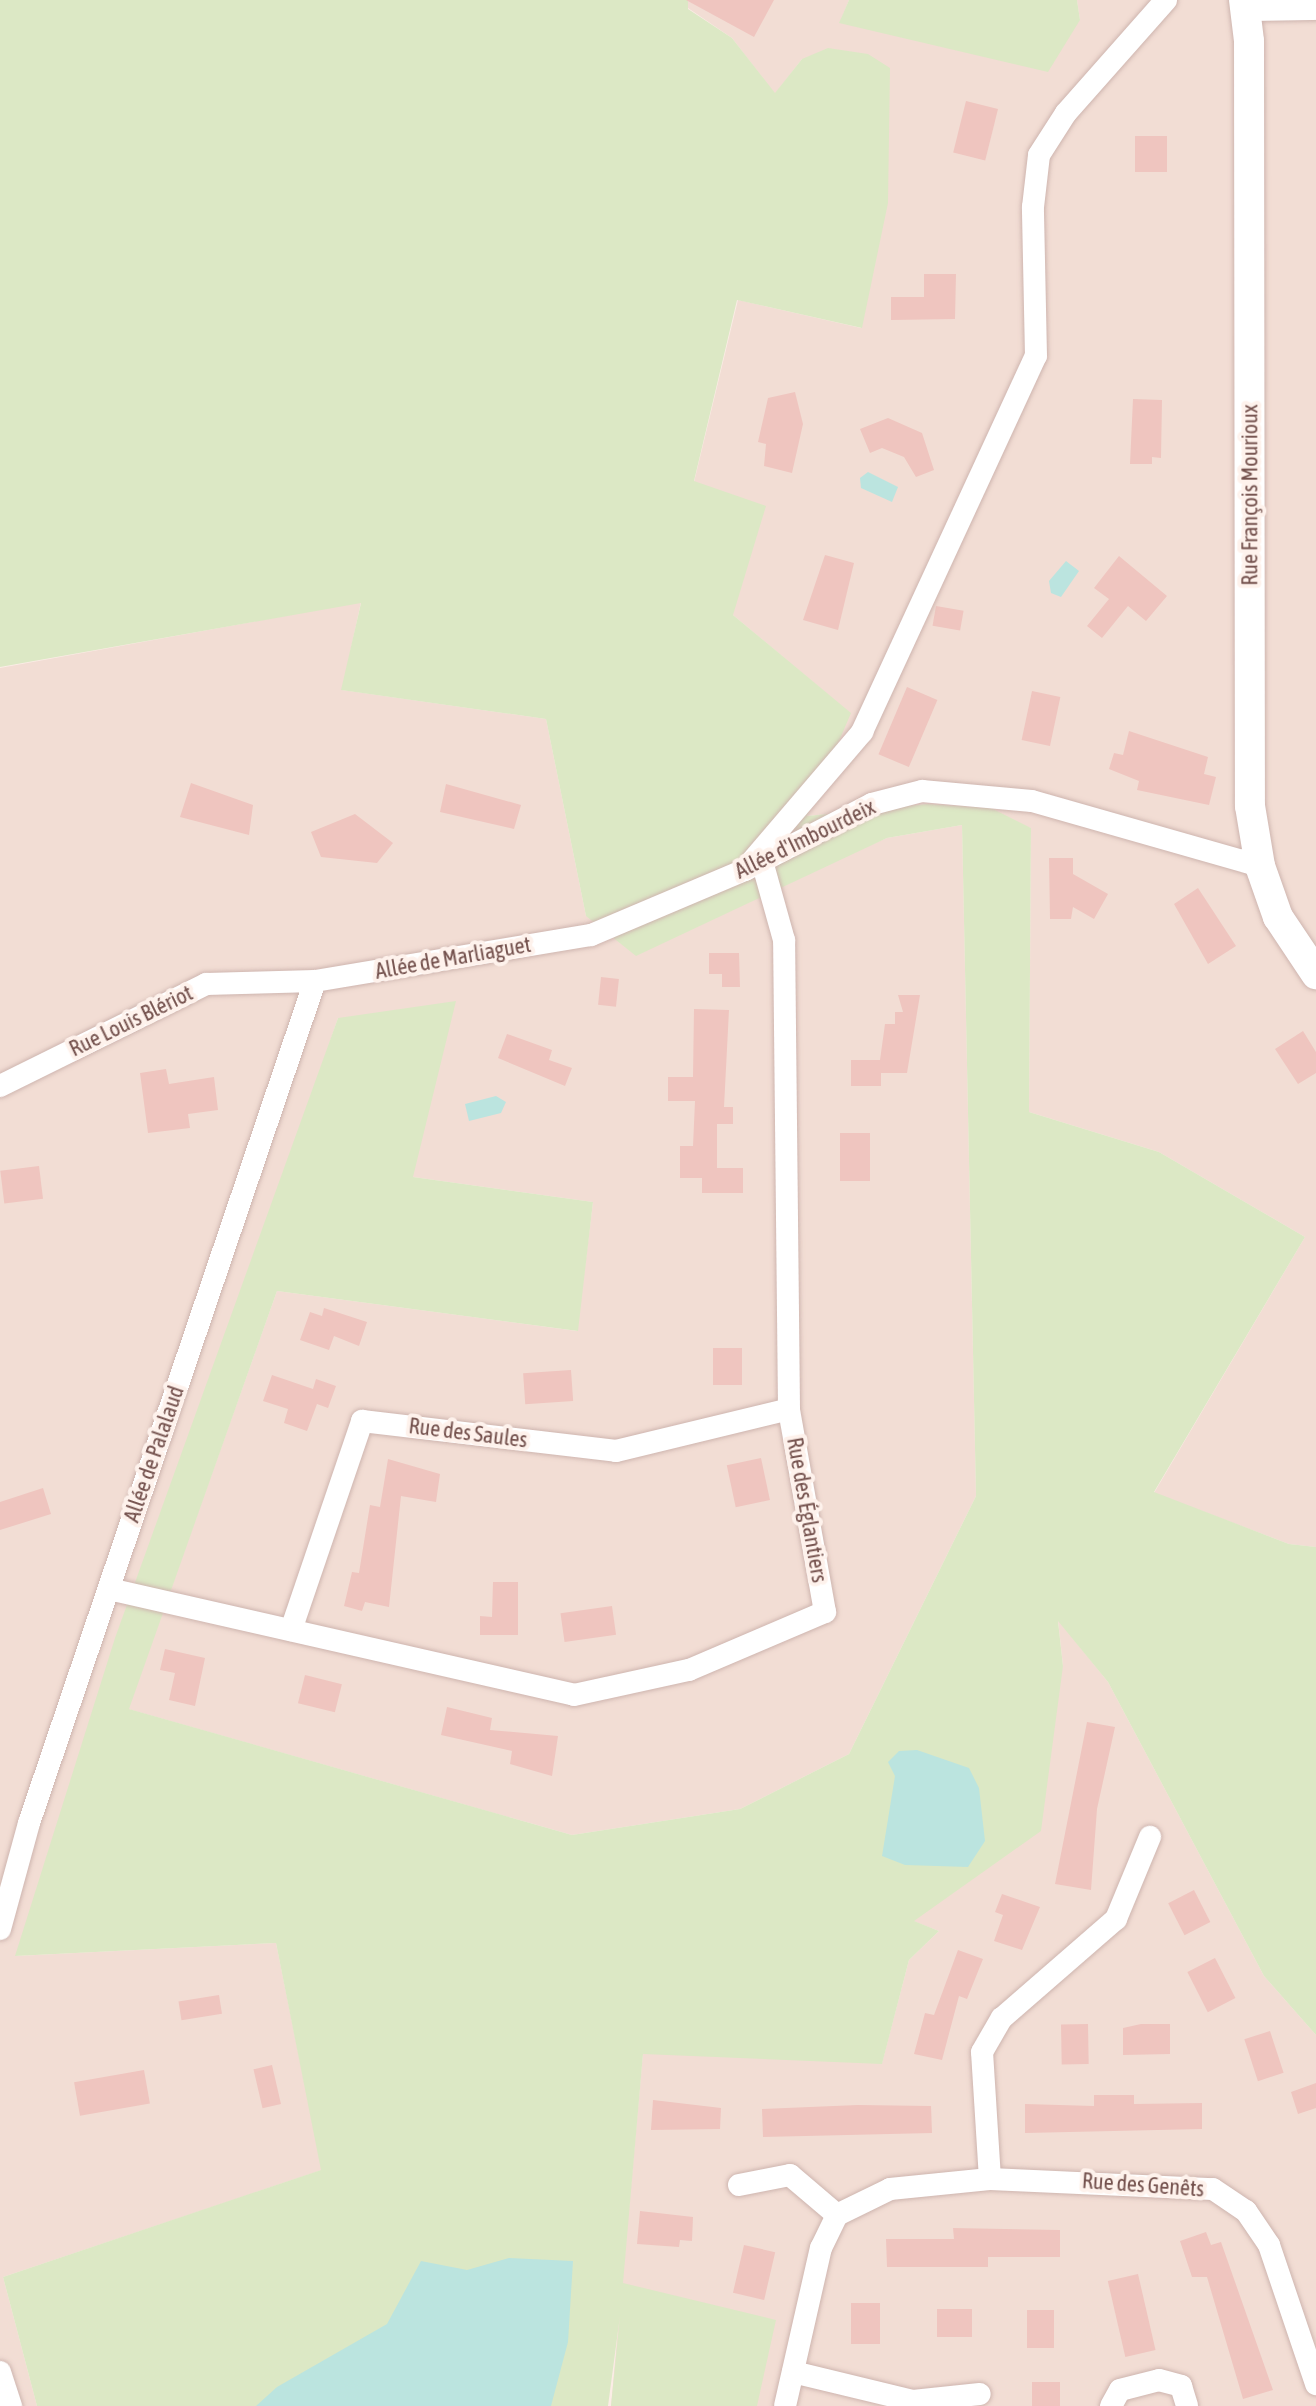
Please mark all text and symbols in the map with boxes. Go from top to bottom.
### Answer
street label: Rue François Mourioux [1237,404,1263,586]
street label: Allée d'Imbourdeix [731,794,879,884]
street label: Allée de Marliaguet [373,931,533,985]
street label: Rue Louis Blériot [65,980,197,1062]
street label: Allée de Palalaud [118,1382,190,1526]
street label: Rue des Saules [407,1413,529,1453]
street label: Rue des Églantiers [781,1435,833,1585]
street label: Rue des Genêts [1081,2168,1205,2202]

